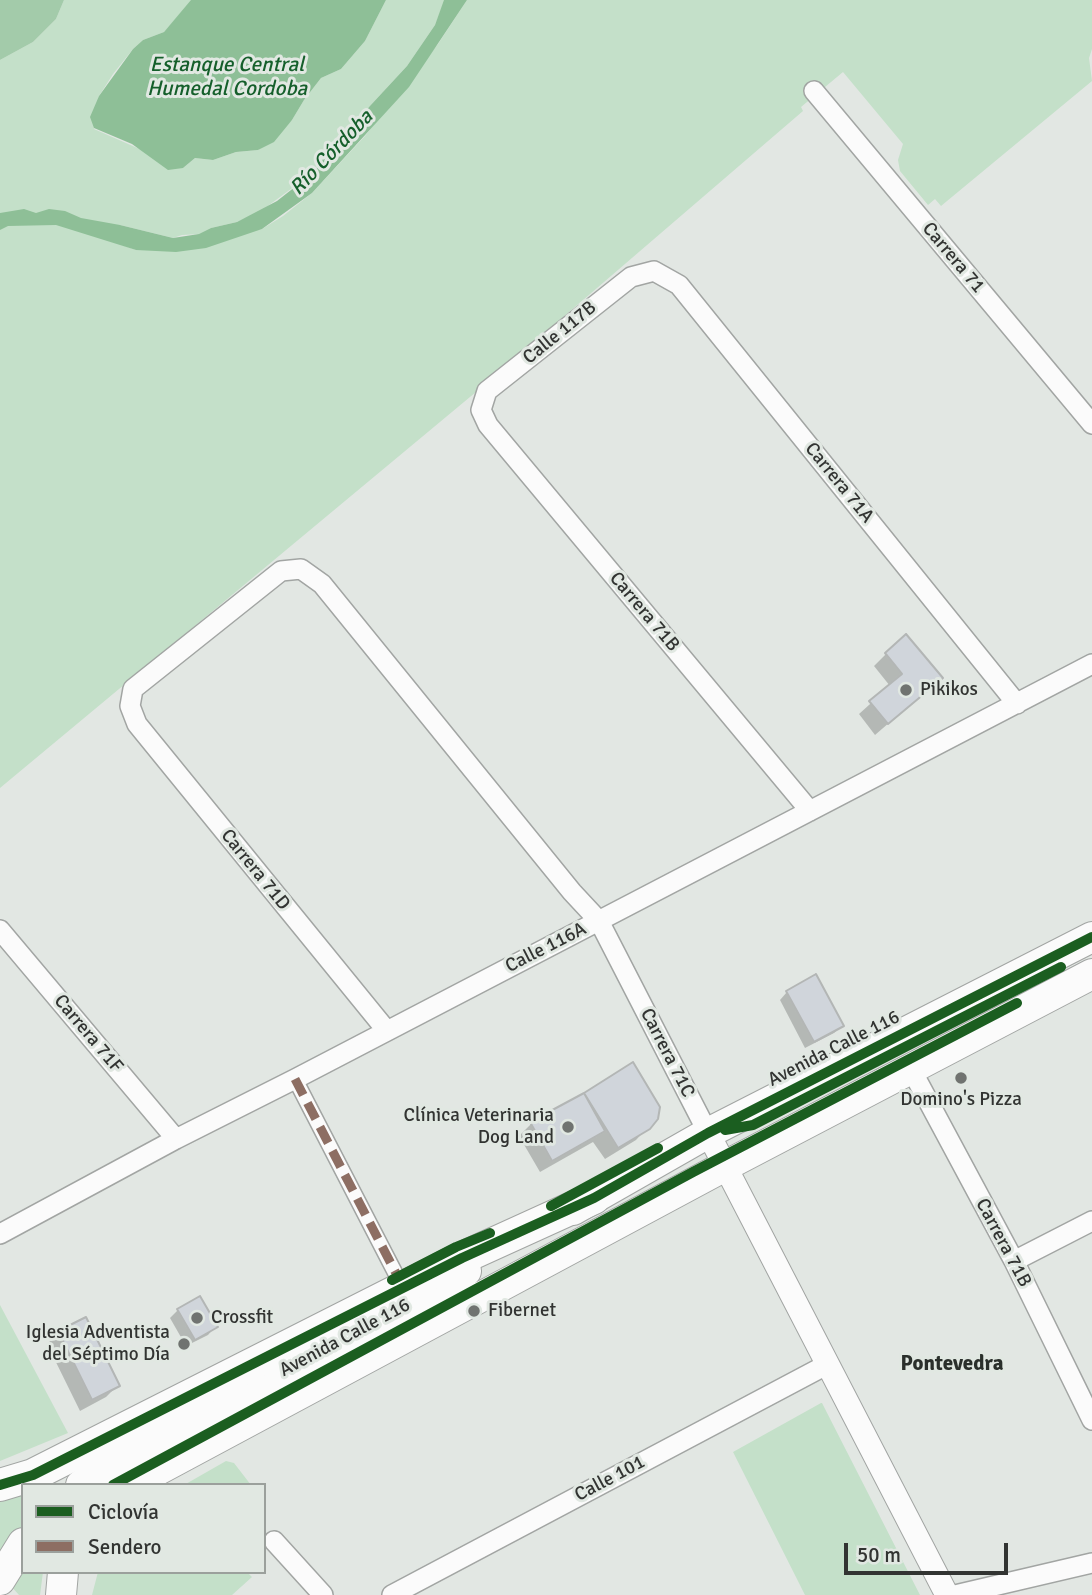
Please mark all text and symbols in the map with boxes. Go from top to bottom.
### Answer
water label: Estanque Central Humedal Cordoba [147,52,307,102]
water label: Río Córdoba [285,105,379,201]
street label: Carrera 71 [917,218,989,298]
street label: Calle 117B [519,297,601,369]
street label: Carrera 71A [800,438,878,528]
street label: Carrera 71B [604,568,684,656]
place label: Pikikos [920,679,978,701]
marker: Pikikos [898,682,914,698]
street label: Carrera 71D [215,825,295,915]
street label: Calle 116A [502,918,590,978]
street label: Carrera 71F [49,990,127,1078]
street label: Carrera 71C [635,1005,699,1101]
street label: Avenida Calle 116 [764,1006,904,1092]
marker: Domino's Pizza [953,1070,969,1086]
place label: Domino's Pizza [900,1089,1022,1111]
place label: Clínica Veterinaria Dog Land [404,1105,554,1149]
marker: Clínica Veterinaria Dog Land [560,1119,576,1135]
street label: Carrera 71B [970,1195,1036,1291]
street label: Avenida Calle 116 [276,1294,414,1382]
place label: Fibernet [488,1300,556,1322]
marker: Fibernet [466,1303,482,1319]
place label: Crossfit [211,1307,273,1329]
marker: Crossfit [189,1310,205,1326]
place label: Iglesia Adventista del Séptimo Día [26,1322,170,1366]
marker: Iglesia Adventista del Séptimo Día [176,1336,192,1352]
district label: Pontevedra [901,1351,1003,1377]
street label: Calle 101 [571,1451,649,1507]
legend [21,1483,266,1574]
text: Ciclovía [88,1499,159,1525]
scale bar [847,1528,1012,1572]
text: Sendero [88,1534,162,1560]
text: 50 m [857,1542,901,1568]

